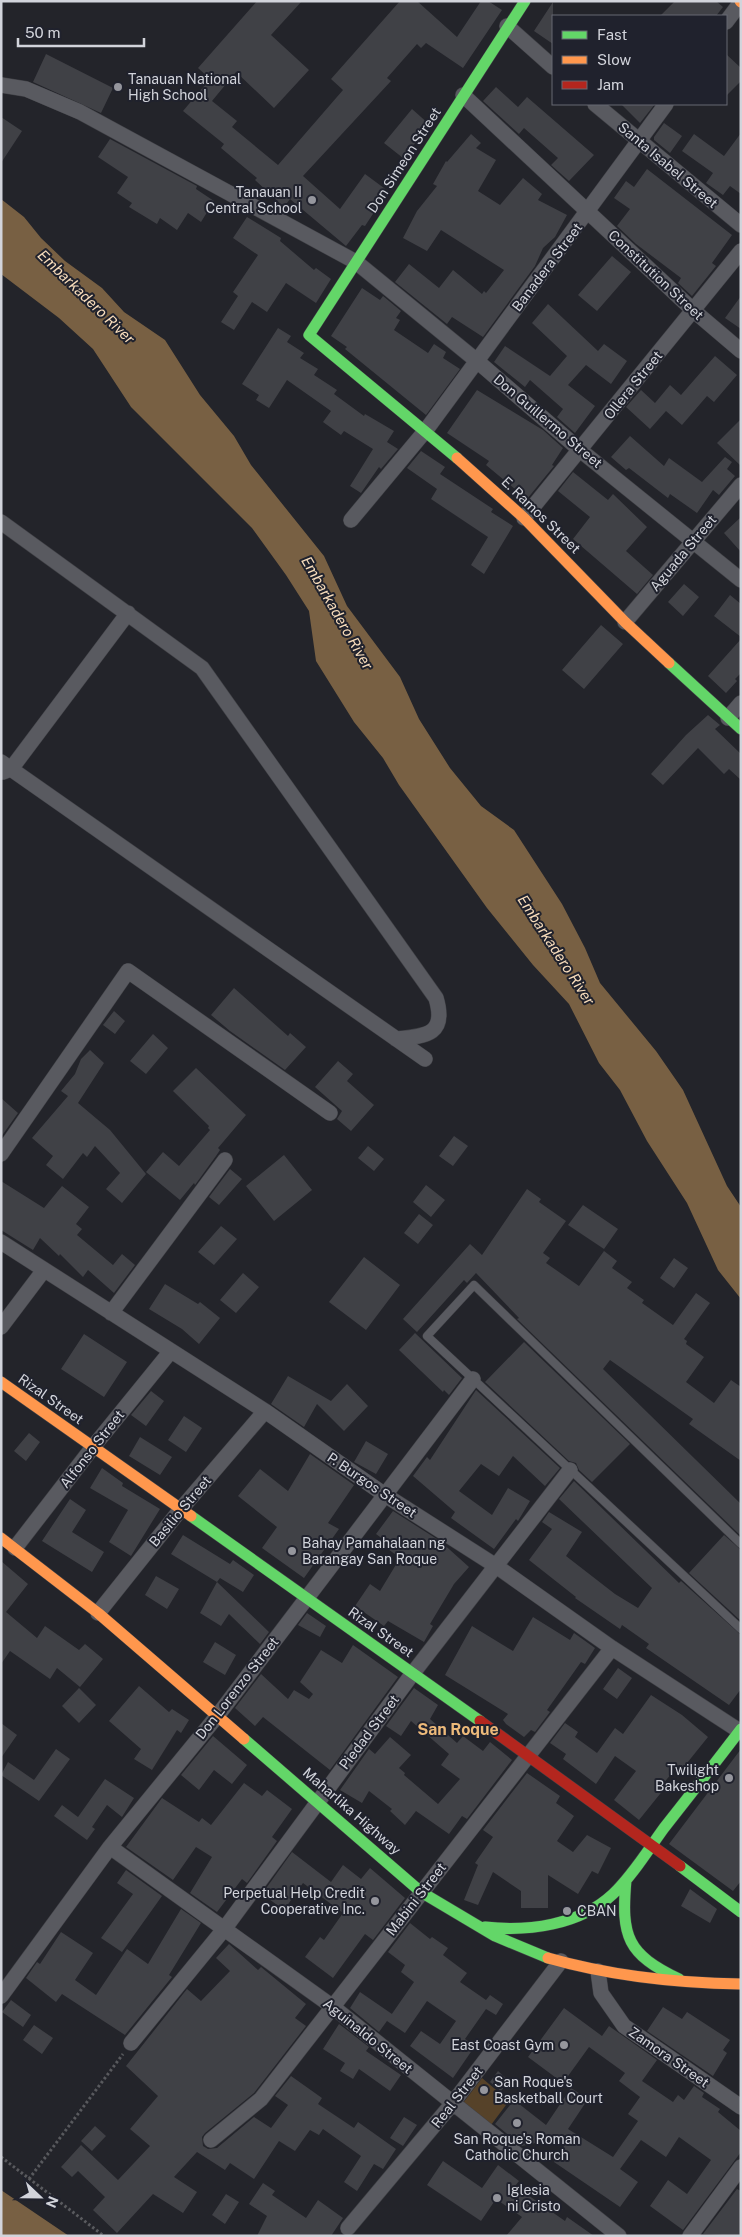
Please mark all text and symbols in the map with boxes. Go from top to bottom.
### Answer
scale bar [18,15,144,47]
legend [552,15,727,105]
text: 50 m [25,24,60,41]
text: Fast [597,26,627,43]
text: Slow [597,51,632,68]
place label: Tanauan National High School [128,71,241,103]
text: Jam [597,76,624,93]
marker: Tanauan National High School [112,81,124,93]
street label: Don Simeon Street [364,104,444,216]
street label: Santa Isabel Street [615,119,721,211]
place label: Tanauan II Central School [206,184,302,216]
marker: Tanauan II Central School [306,194,318,206]
street label: Banadera Street [509,220,585,314]
street label: Constitution Street [605,227,707,323]
water label: Embarkadero River [35,246,138,347]
street label: Ollera Street [601,348,665,422]
street label: Don Guillermo Street [490,371,606,471]
street label: E. Ramos Street [498,473,584,557]
street label: Aguada Street [647,512,719,594]
water label: Embarkadero River [298,553,377,673]
water label: Embarkadero River [515,892,599,1008]
street label: Rizal Street [15,1371,87,1427]
street label: Alfonso Street [57,1407,127,1491]
street label: P. Burgos Street [324,1449,420,1521]
street label: Basilio Street [146,1472,214,1550]
place label: Bahay Pamahalaan ng Barangay San Roque [302,1535,446,1567]
marker: Bahay Pamahalaan ng Barangay San Roque [286,1545,298,1557]
street label: Rizal Street [345,1604,417,1660]
street label: Don Lorenzo Street [192,1634,282,1742]
street label: Piedad Street [336,1692,402,1772]
district label: San Roque [417,1720,499,1739]
place label: Twilight Bakeshop [655,1762,719,1794]
street label: Maharlika Highway [300,1764,405,1858]
marker: Twilight Bakeshop [723,1772,735,1784]
street label: Mabini Street [383,1859,449,1939]
place label: Perpetual Help Credit Cooperative Inc. [223,1885,365,1917]
marker: Perpetual Help Credit Cooperative Inc. [369,1895,381,1907]
place label: CBAN [577,1903,616,1919]
marker: CBAN [561,1905,573,1917]
street label: Aguinaldo Street [320,1995,416,2077]
street label: Zamora Street [626,2023,712,2091]
place label: East Coast Gym [451,2037,554,2053]
marker: East Coast Gym [558,2039,570,2051]
street label: Real Street [428,2063,486,2131]
place label: San Roque's Basketball Court [494,2074,603,2106]
marker: San Roque's Basketball Court [478,2084,490,2096]
marker: San Roque's Roman Catholic Church [511,2117,523,2129]
place label: San Roque's Roman Catholic Church [453,2131,581,2163]
north arrow [15,2172,65,2222]
place label: Iglesia ni Cristo [507,2182,561,2214]
marker: Iglesia ni Cristo [491,2192,503,2204]
text: N [43,2194,62,2210]

